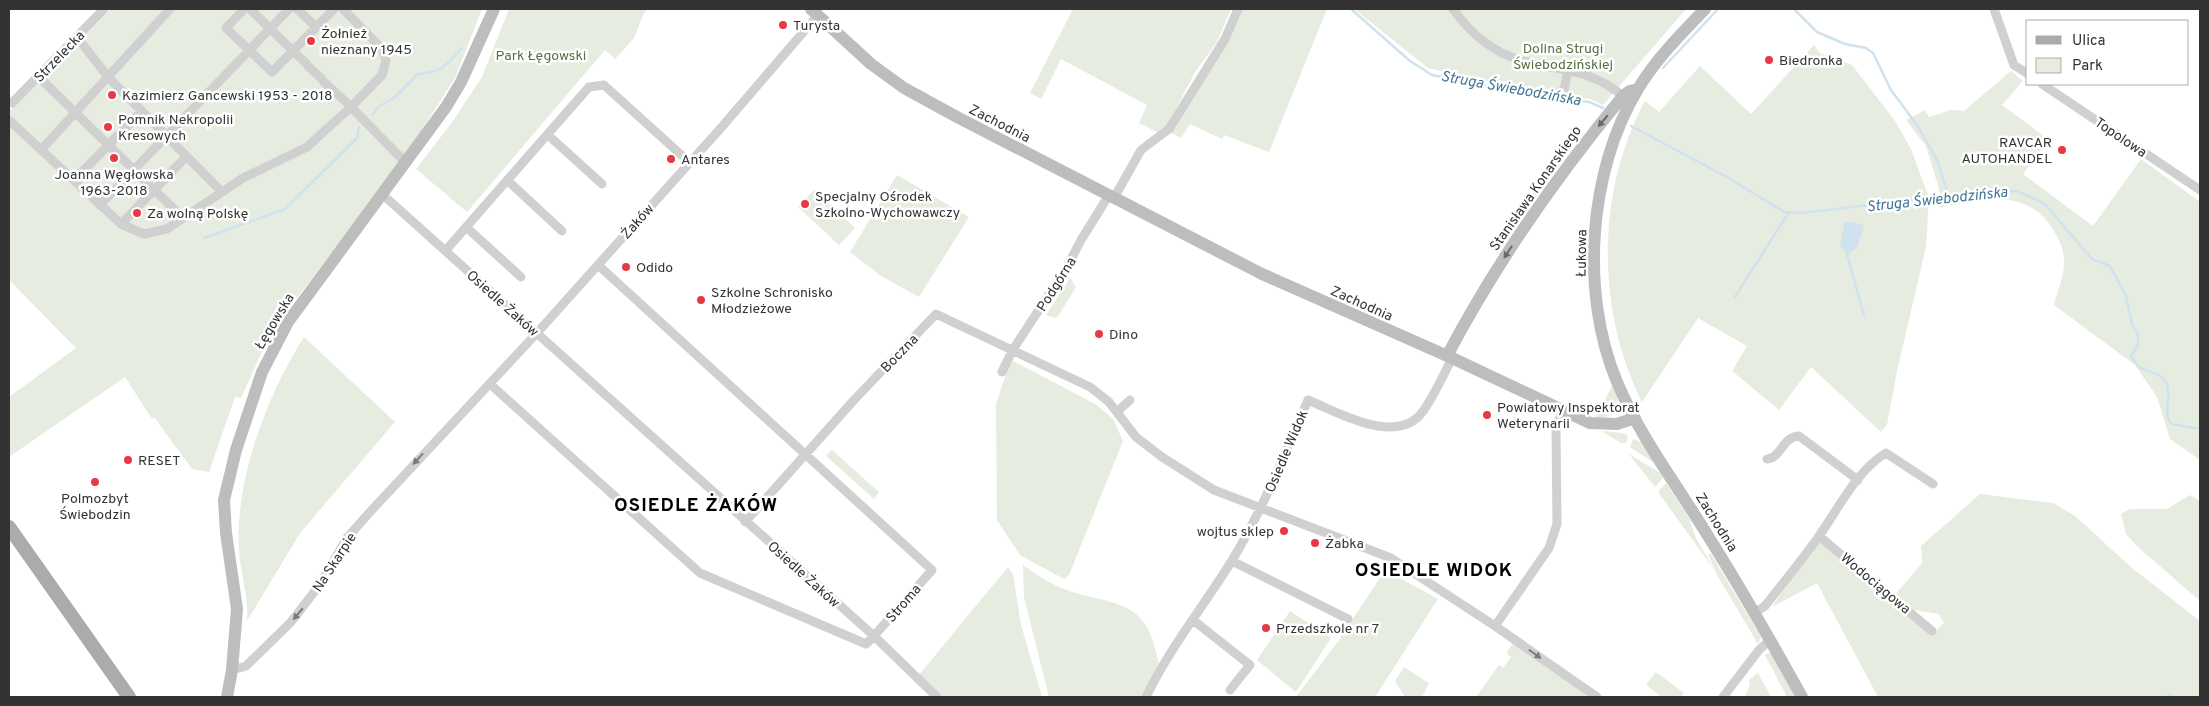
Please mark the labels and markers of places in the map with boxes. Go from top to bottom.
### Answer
place label: Turysta [793,18,840,35]
marker: Turysta [777,19,789,31]
place label: Żołnież nieznany 1945 [321,25,412,59]
marker: Żołnież nieznany 1945 [305,35,317,47]
place label: Biedronka [1779,53,1843,70]
marker: Biedronka [1763,54,1775,66]
place label: Kazimierz Gancewski 1953 - 2018 [122,88,333,105]
marker: Kazimierz Gancewski 1953 - 2018 [106,89,118,101]
place label: Pomnik Nekropolii Kresowych [118,112,233,145]
marker: Pomnik Nekropolii Kresowych [102,121,114,133]
place label: RAVCAR AUTOHANDEL [1962,135,2052,168]
marker: RAVCAR AUTOHANDEL [2056,144,2068,156]
marker: Joanna Węgłowska 1963-2018 [108,152,120,164]
place label: Antares [681,152,730,169]
marker: Antares [665,153,677,165]
place label: Joanna Węgłowska 1963-2018 [54,167,174,200]
place label: Specjalny Ośrodek Szkolno-Wychowawczy [815,189,960,222]
marker: Specjalny Ośrodek Szkolno-Wychowawczy [799,198,811,210]
place label: Za wolną Polskę [147,206,248,223]
marker: Za wolną Polskę [131,207,143,219]
place label: Odido [636,260,673,277]
marker: Odido [620,261,632,273]
place label: Szkolne Schronisko Młodzieżowe [711,285,833,318]
marker: Szkolne Schronisko Młodzieżowe [695,294,707,306]
place label: Dino [1109,327,1138,344]
marker: Dino [1093,328,1105,340]
place label: Powiatowy Inspektorat Weterynarii [1497,400,1640,433]
marker: Powiatowy Inspektorat Weterynarii [1481,409,1493,421]
place label: RESET [138,453,180,470]
marker: RESET [122,454,134,466]
marker: Polmozbyt Świebodzin [89,476,101,488]
place label: Polmozbyt Świebodzin [59,491,131,524]
place label: wojtus sklep [1197,524,1274,541]
marker: wojtus sklep [1278,525,1290,537]
place label: Żabka [1325,535,1364,553]
marker: Żabka [1309,537,1321,549]
place label: Przedszkole nr 7 [1276,621,1379,638]
marker: Przedszkole nr 7 [1260,622,1272,634]

